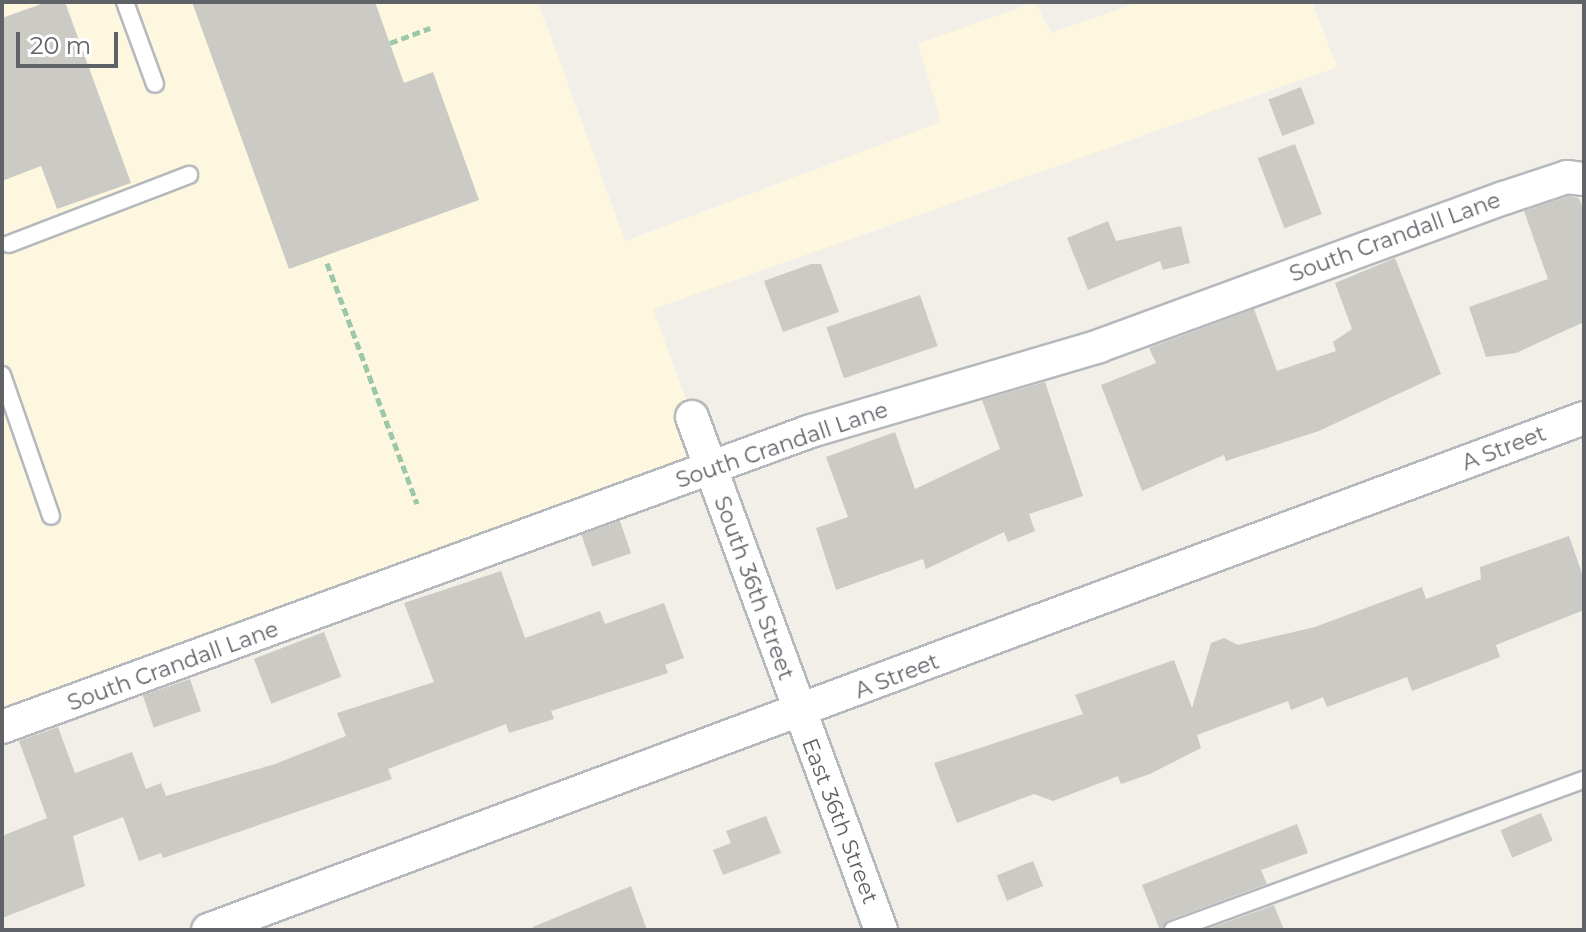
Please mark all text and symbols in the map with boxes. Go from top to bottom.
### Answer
scale bar [20,16,122,66]
text: 20 m [30,31,91,60]
street label: South Crandall Lane [1286,187,1504,287]
street label: South Crandall Lane [672,396,892,494]
street label: A Street [1458,420,1550,476]
street label: South 36th Street [708,493,800,683]
street label: South Crandall Lane [64,616,282,716]
street label: A Street [851,648,943,704]
street label: East 36th Street [796,735,884,907]

